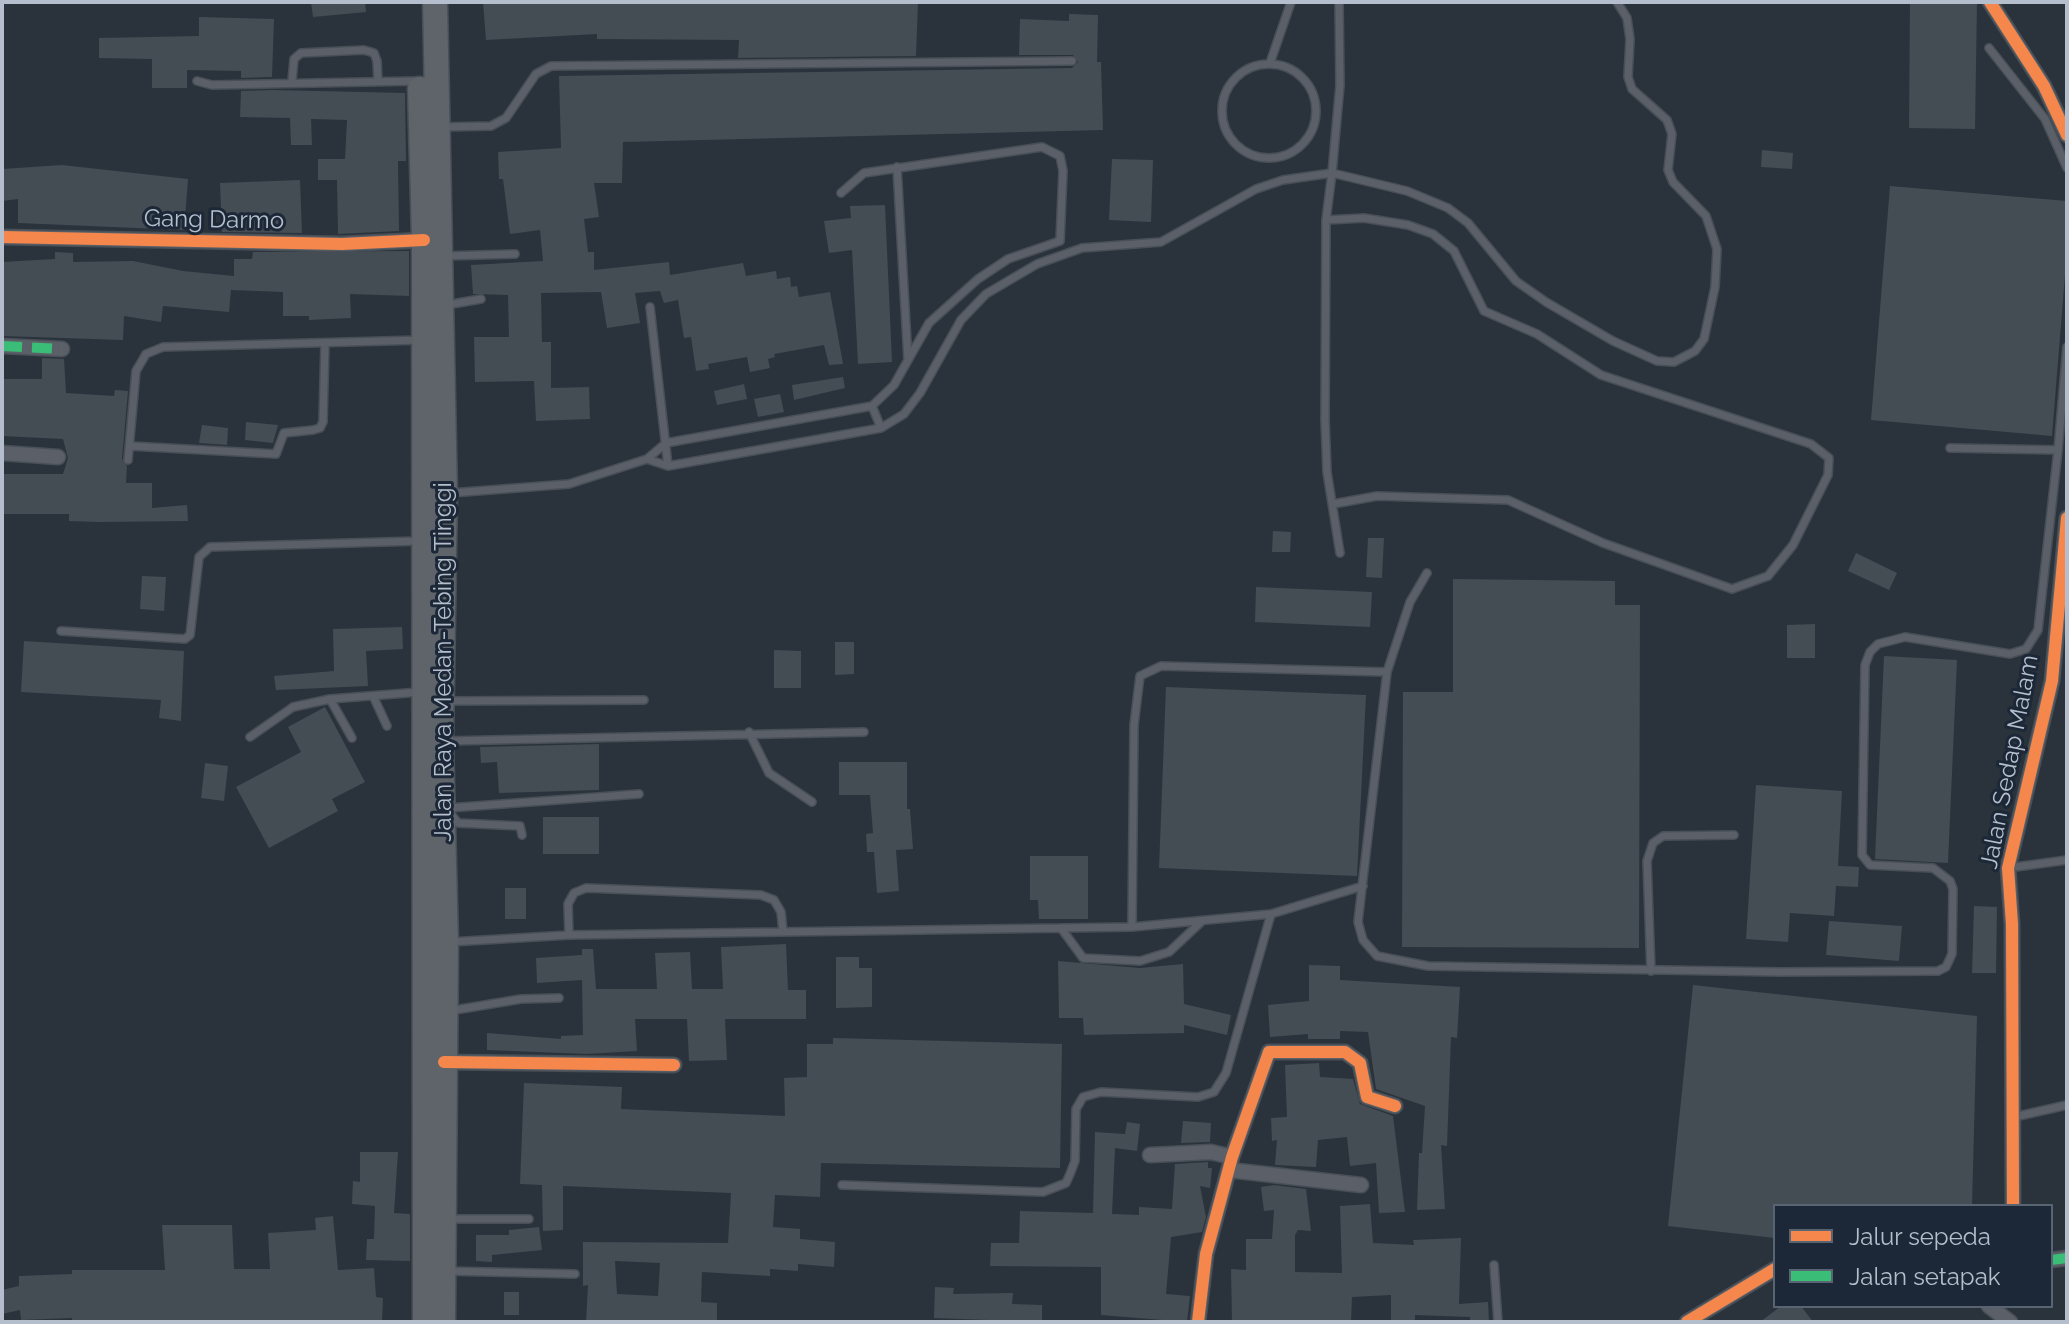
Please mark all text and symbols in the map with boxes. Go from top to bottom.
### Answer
street label: Gang Darmo [144,204,284,236]
street label: Jalan Raya Medan-Tebing Tinggi [430,482,458,842]
street label: Jalan Sedap Malam [1975,653,2045,871]
legend [1773,1204,2053,1308]
text: Jalur sepeda [1849,1222,1991,1251]
text: Jalan setapak [1849,1262,2000,1291]

